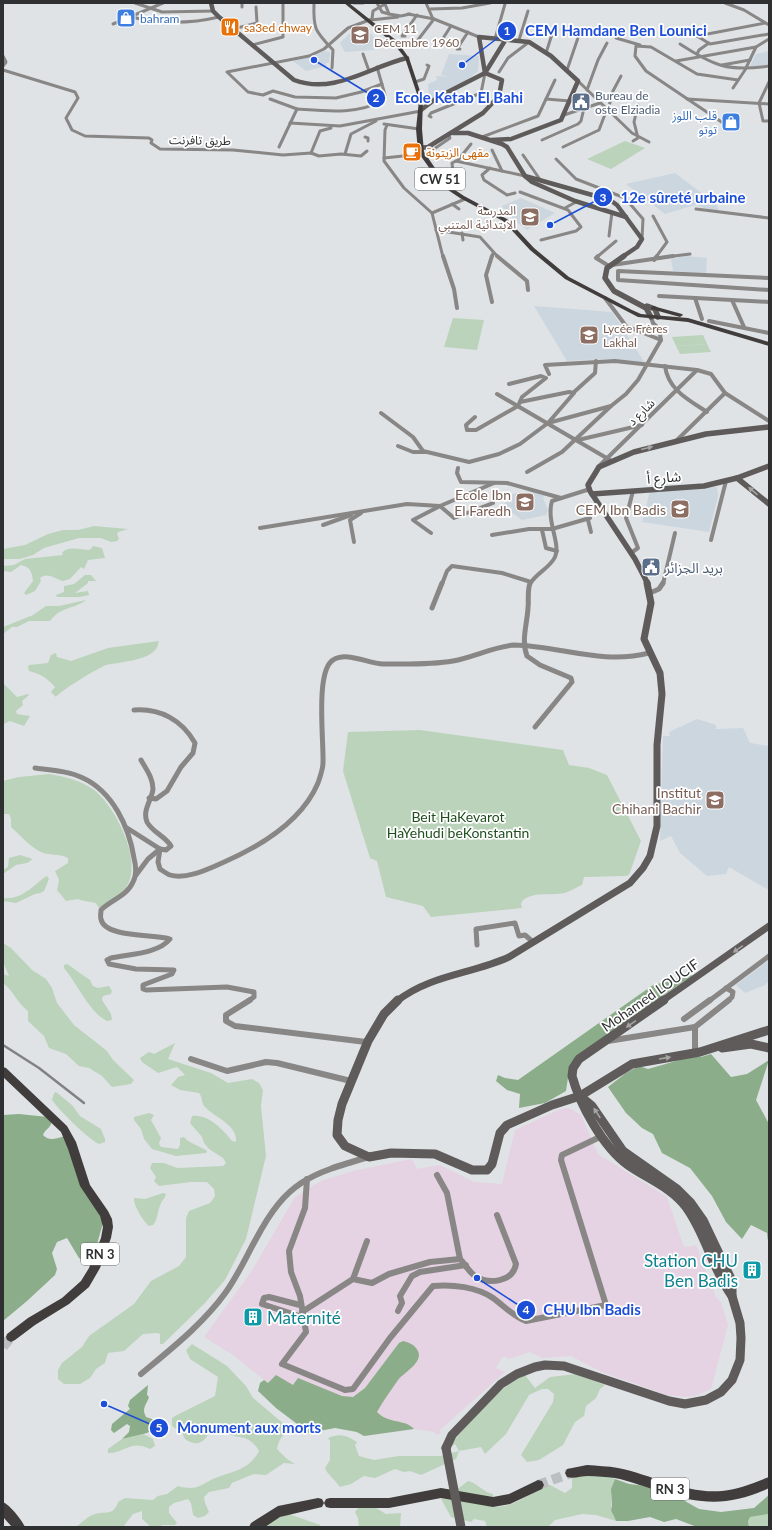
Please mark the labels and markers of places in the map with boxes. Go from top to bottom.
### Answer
shop icon: bahram [115,7,137,29]
place label: bahram [140,11,180,26]
restaurant icon: sa3ed chway [219,16,241,38]
callout: CEM Hamdane Ben Lounici [497,18,715,45]
place label: sa3ed chway [244,20,313,35]
place label: CEM 11 Décembre 1960 [374,21,459,50]
school or university icon: CEM 11 Décembre 1960 [349,24,371,46]
callout: Ecole Ketab El Bahi [366,85,531,112]
place label: Bureau de oste Elziadia [595,88,660,117]
public building icon: Bureau de oste Elziadia [570,91,592,113]
place label: قلب اللوز توتو [671,108,717,137]
shop icon: قلب اللوز توتو [720,111,742,133]
cafe icon: مقهى الزيتونة [401,141,423,163]
place label: مقهى الزيتونة [426,145,489,160]
callout: 12e sûreté urbaine [593,184,754,211]
place label: المدرسة الابتدائية المتنبي [438,203,516,234]
school or university icon: المدرسة الابتدائية المتنبي [519,206,541,228]
place label: Lycée Frères Lakhal [603,321,668,350]
school or university icon: Lycée Frères Lakhal [578,324,600,346]
place label: Ecole Ibn El Faredh [454,486,511,519]
school or university icon: Ecole Ibn El Faredh [514,491,536,513]
school or university icon: CEM Ibn Badis [669,498,691,520]
place label: CEM Ibn Badis [576,501,666,518]
public building icon: بريد الجزائر [640,556,662,578]
place label: بريد الجزائر [664,559,723,577]
place label: Institut Chihani Bachir [612,784,701,817]
school or university icon: Institut Chihani Bachir [704,789,726,811]
place label: Station CHU Ben Badis [644,1250,738,1291]
building icon: Station CHU Ben Badis [741,1259,763,1281]
callout: CHU Ibn Badis [516,1297,649,1324]
building icon: Maternité [242,1306,264,1328]
place label: Maternité [267,1307,341,1328]
callout: Monument aux morts [149,1414,329,1441]

